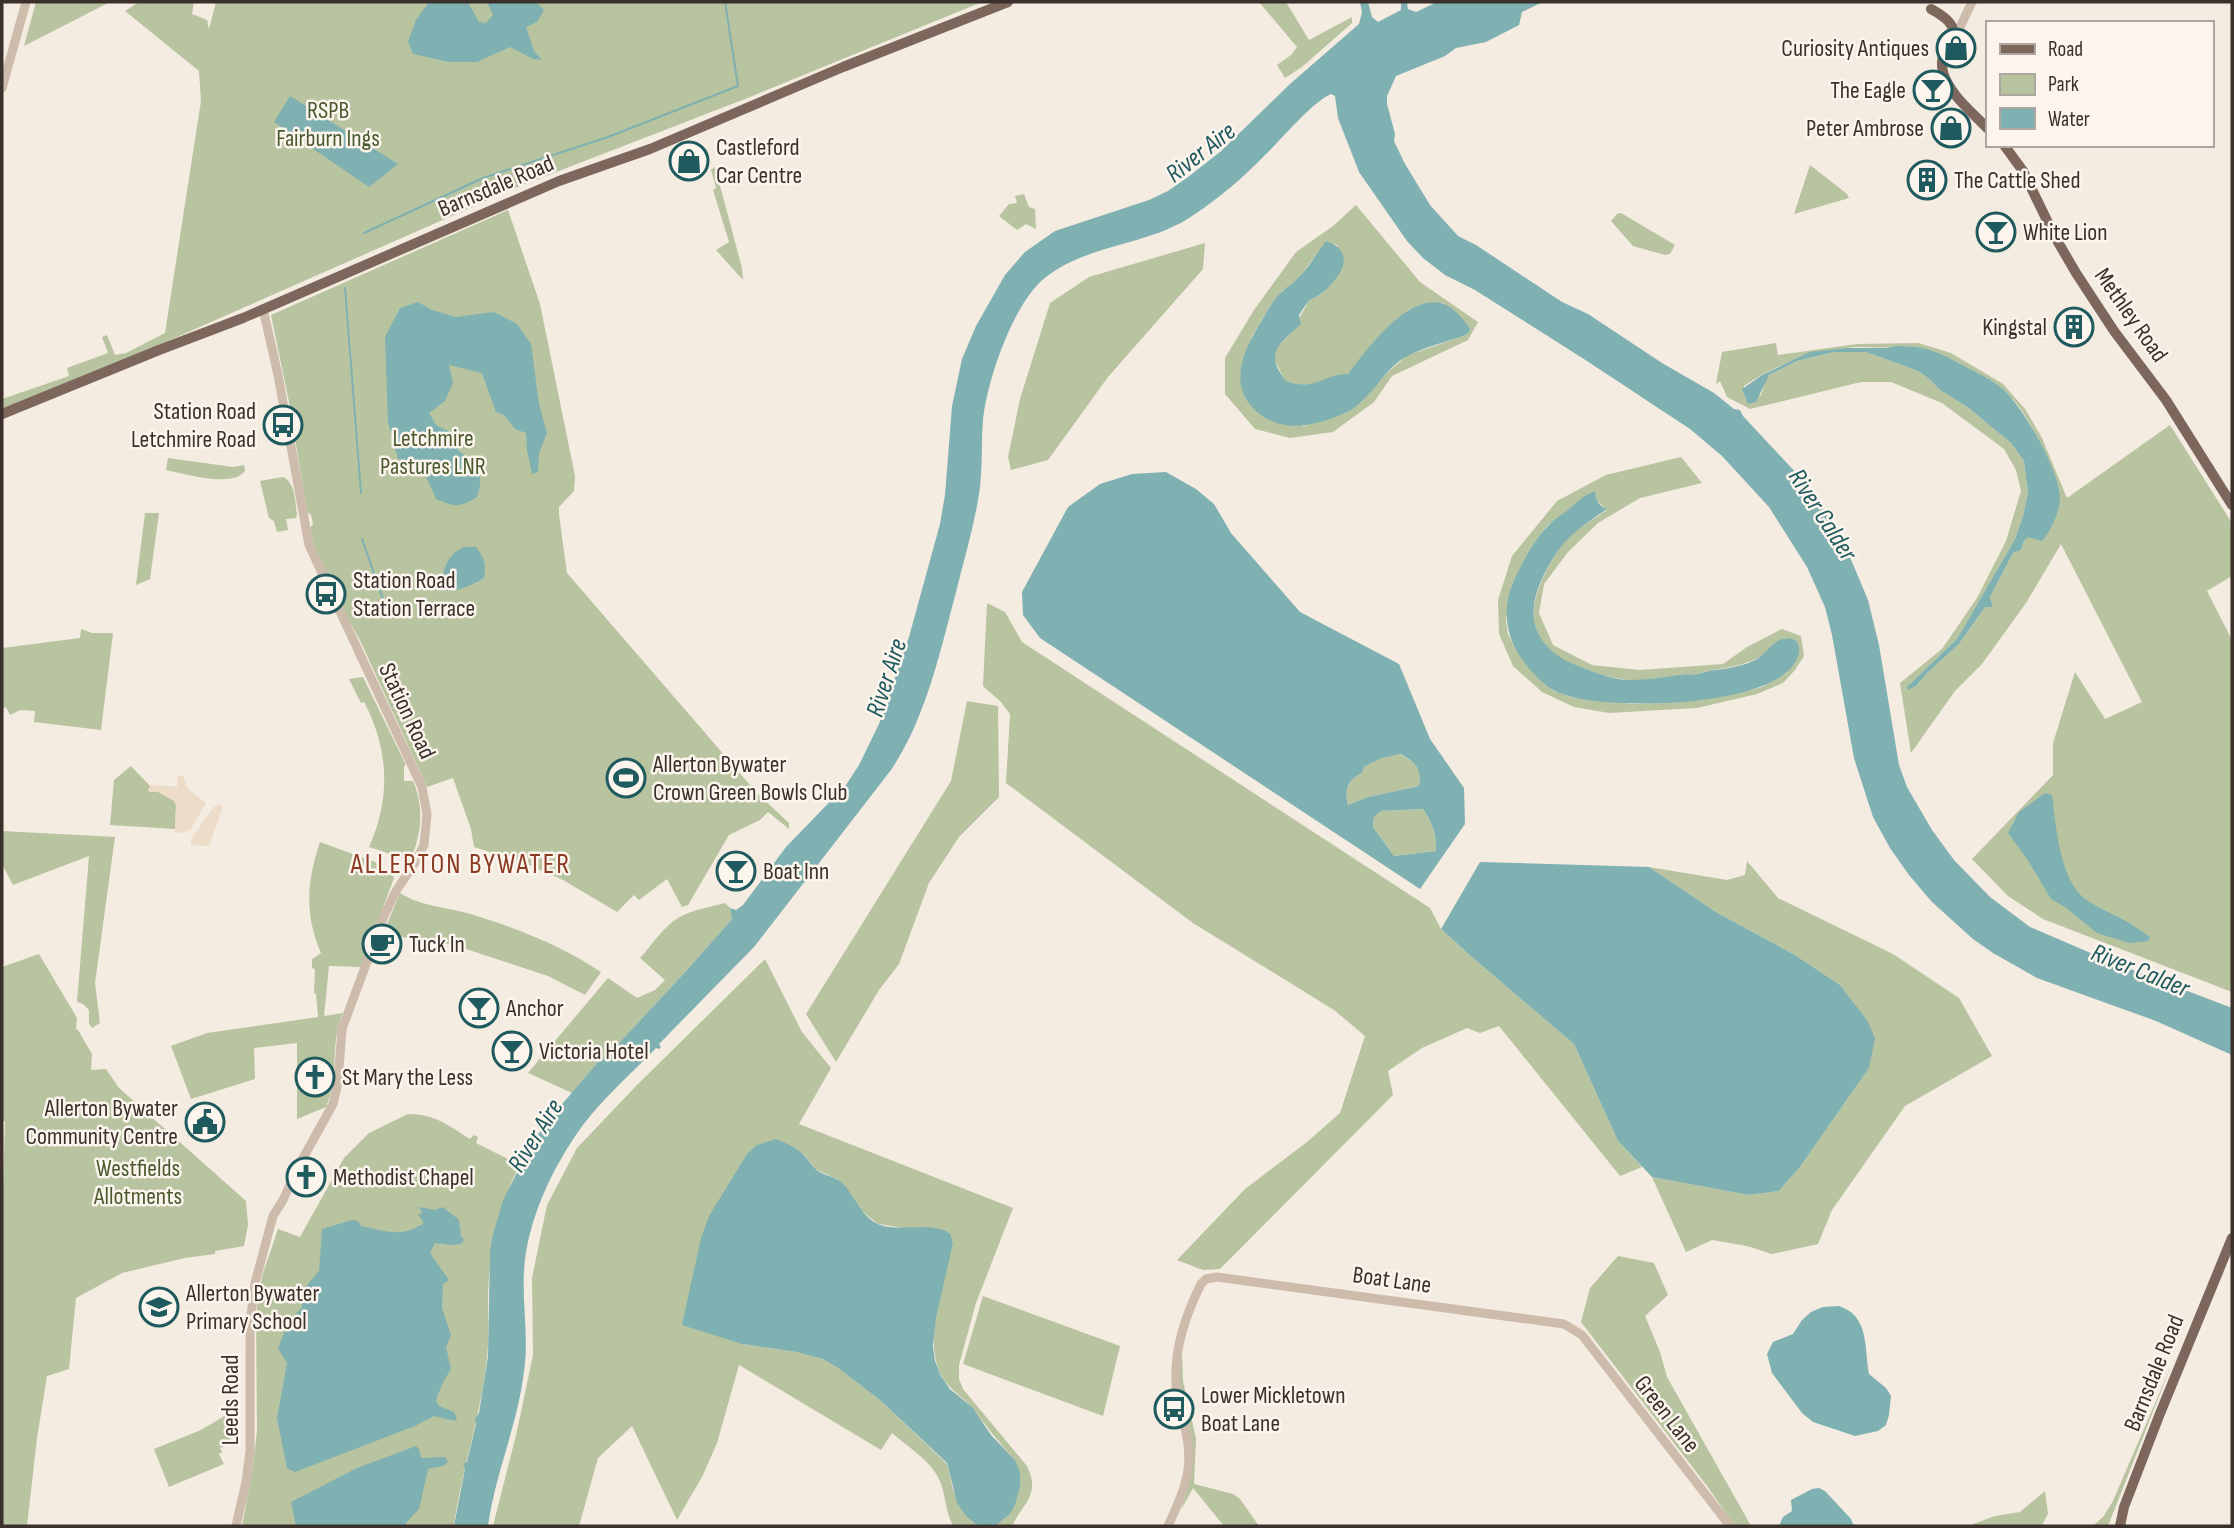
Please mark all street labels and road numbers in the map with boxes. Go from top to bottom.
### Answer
street label: Barnsdale Road [434,149,558,223]
street label: Methley Road [2088,262,2174,368]
street label: Station Road [372,658,442,764]
street label: Boat Lane [1351,1260,1433,1300]
street label: Barnsdale Road [2118,1311,2190,1435]
street label: Leeds Road [216,1355,245,1445]
street label: Green Lane [1628,1370,1706,1458]

